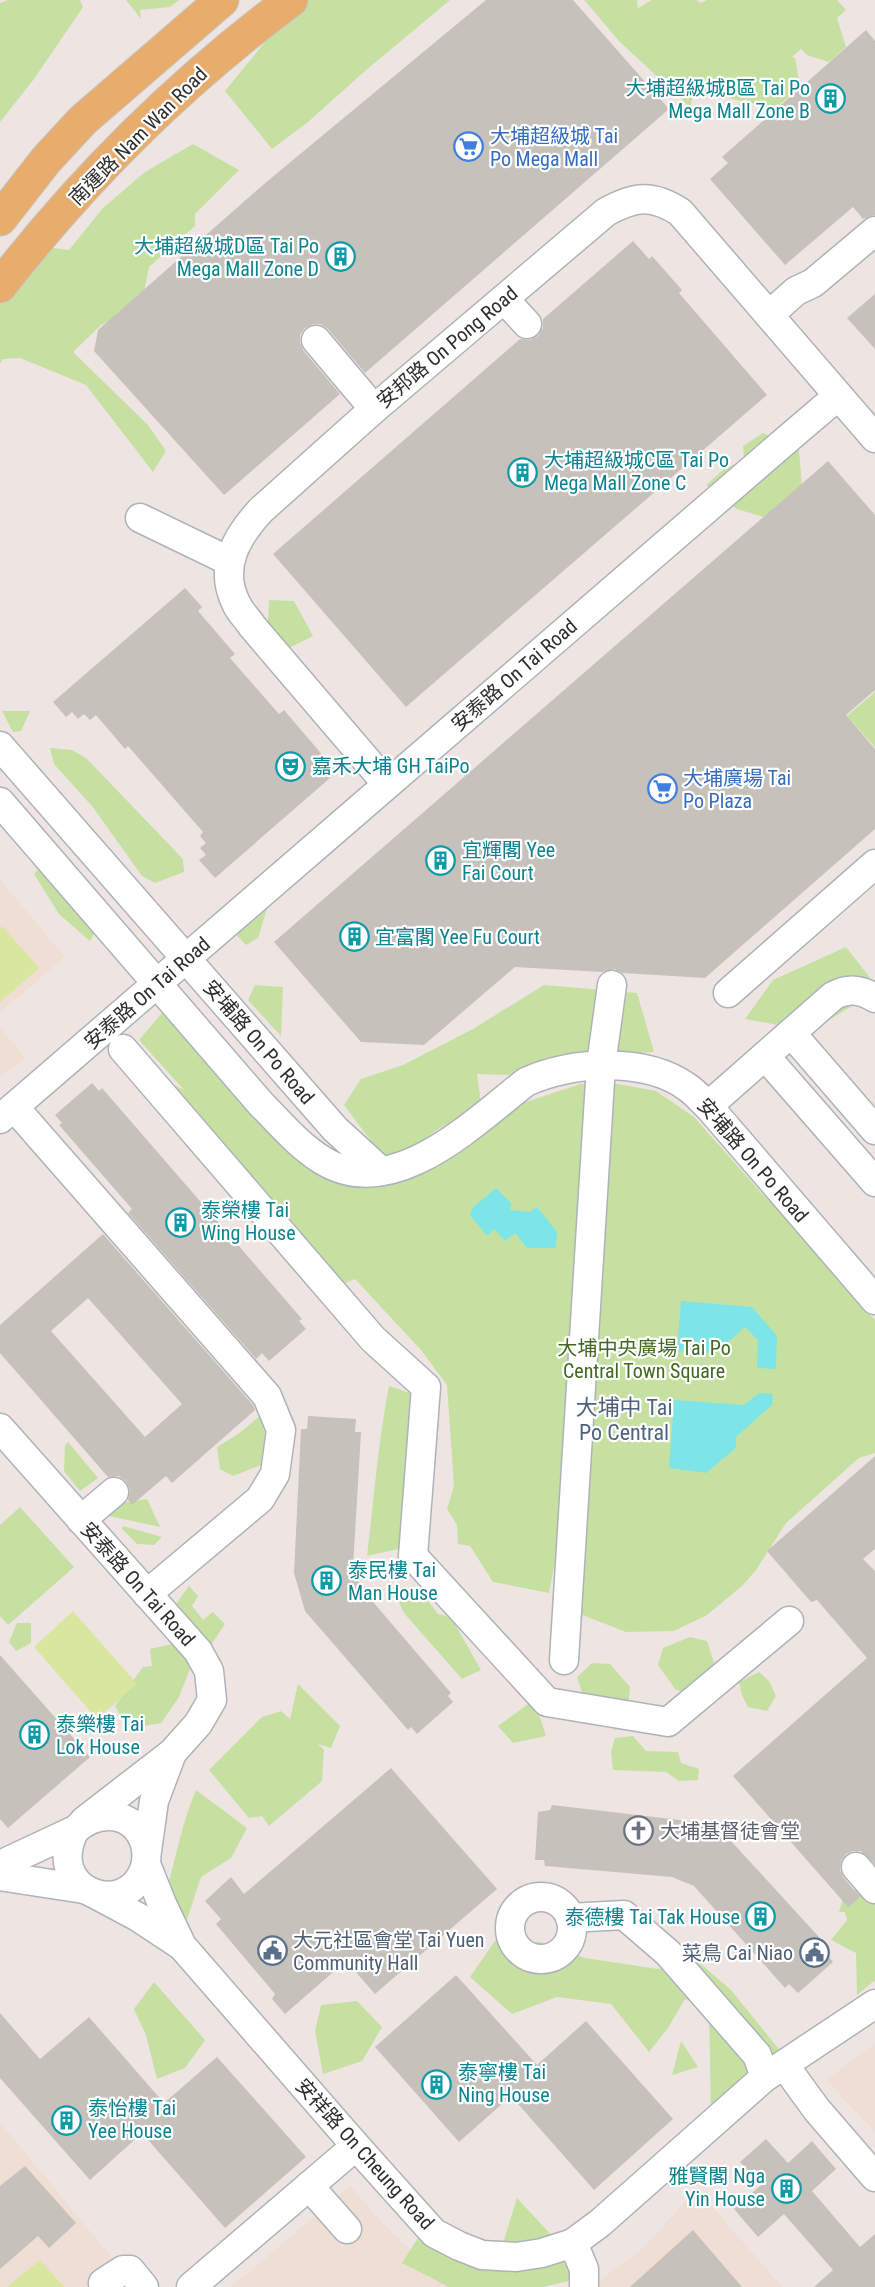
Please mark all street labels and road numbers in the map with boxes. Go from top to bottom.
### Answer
street label: 南運路 Nam Wan Road [64,62,212,210]
street label: 安邦路 On Pong Road [372,281,522,413]
street label: 安泰路 On Tai Road [446,614,582,736]
street label: 安泰路 On Tai Road [79,932,215,1054]
street label: 安埔路 On Po Road [199,975,319,1109]
street label: 安埔路 On Po Road [693,1093,813,1227]
street label: 安泰路 On Tai Road [76,1517,200,1651]
street label: 安祥路 On Cheung Road [291,2073,439,2235]

